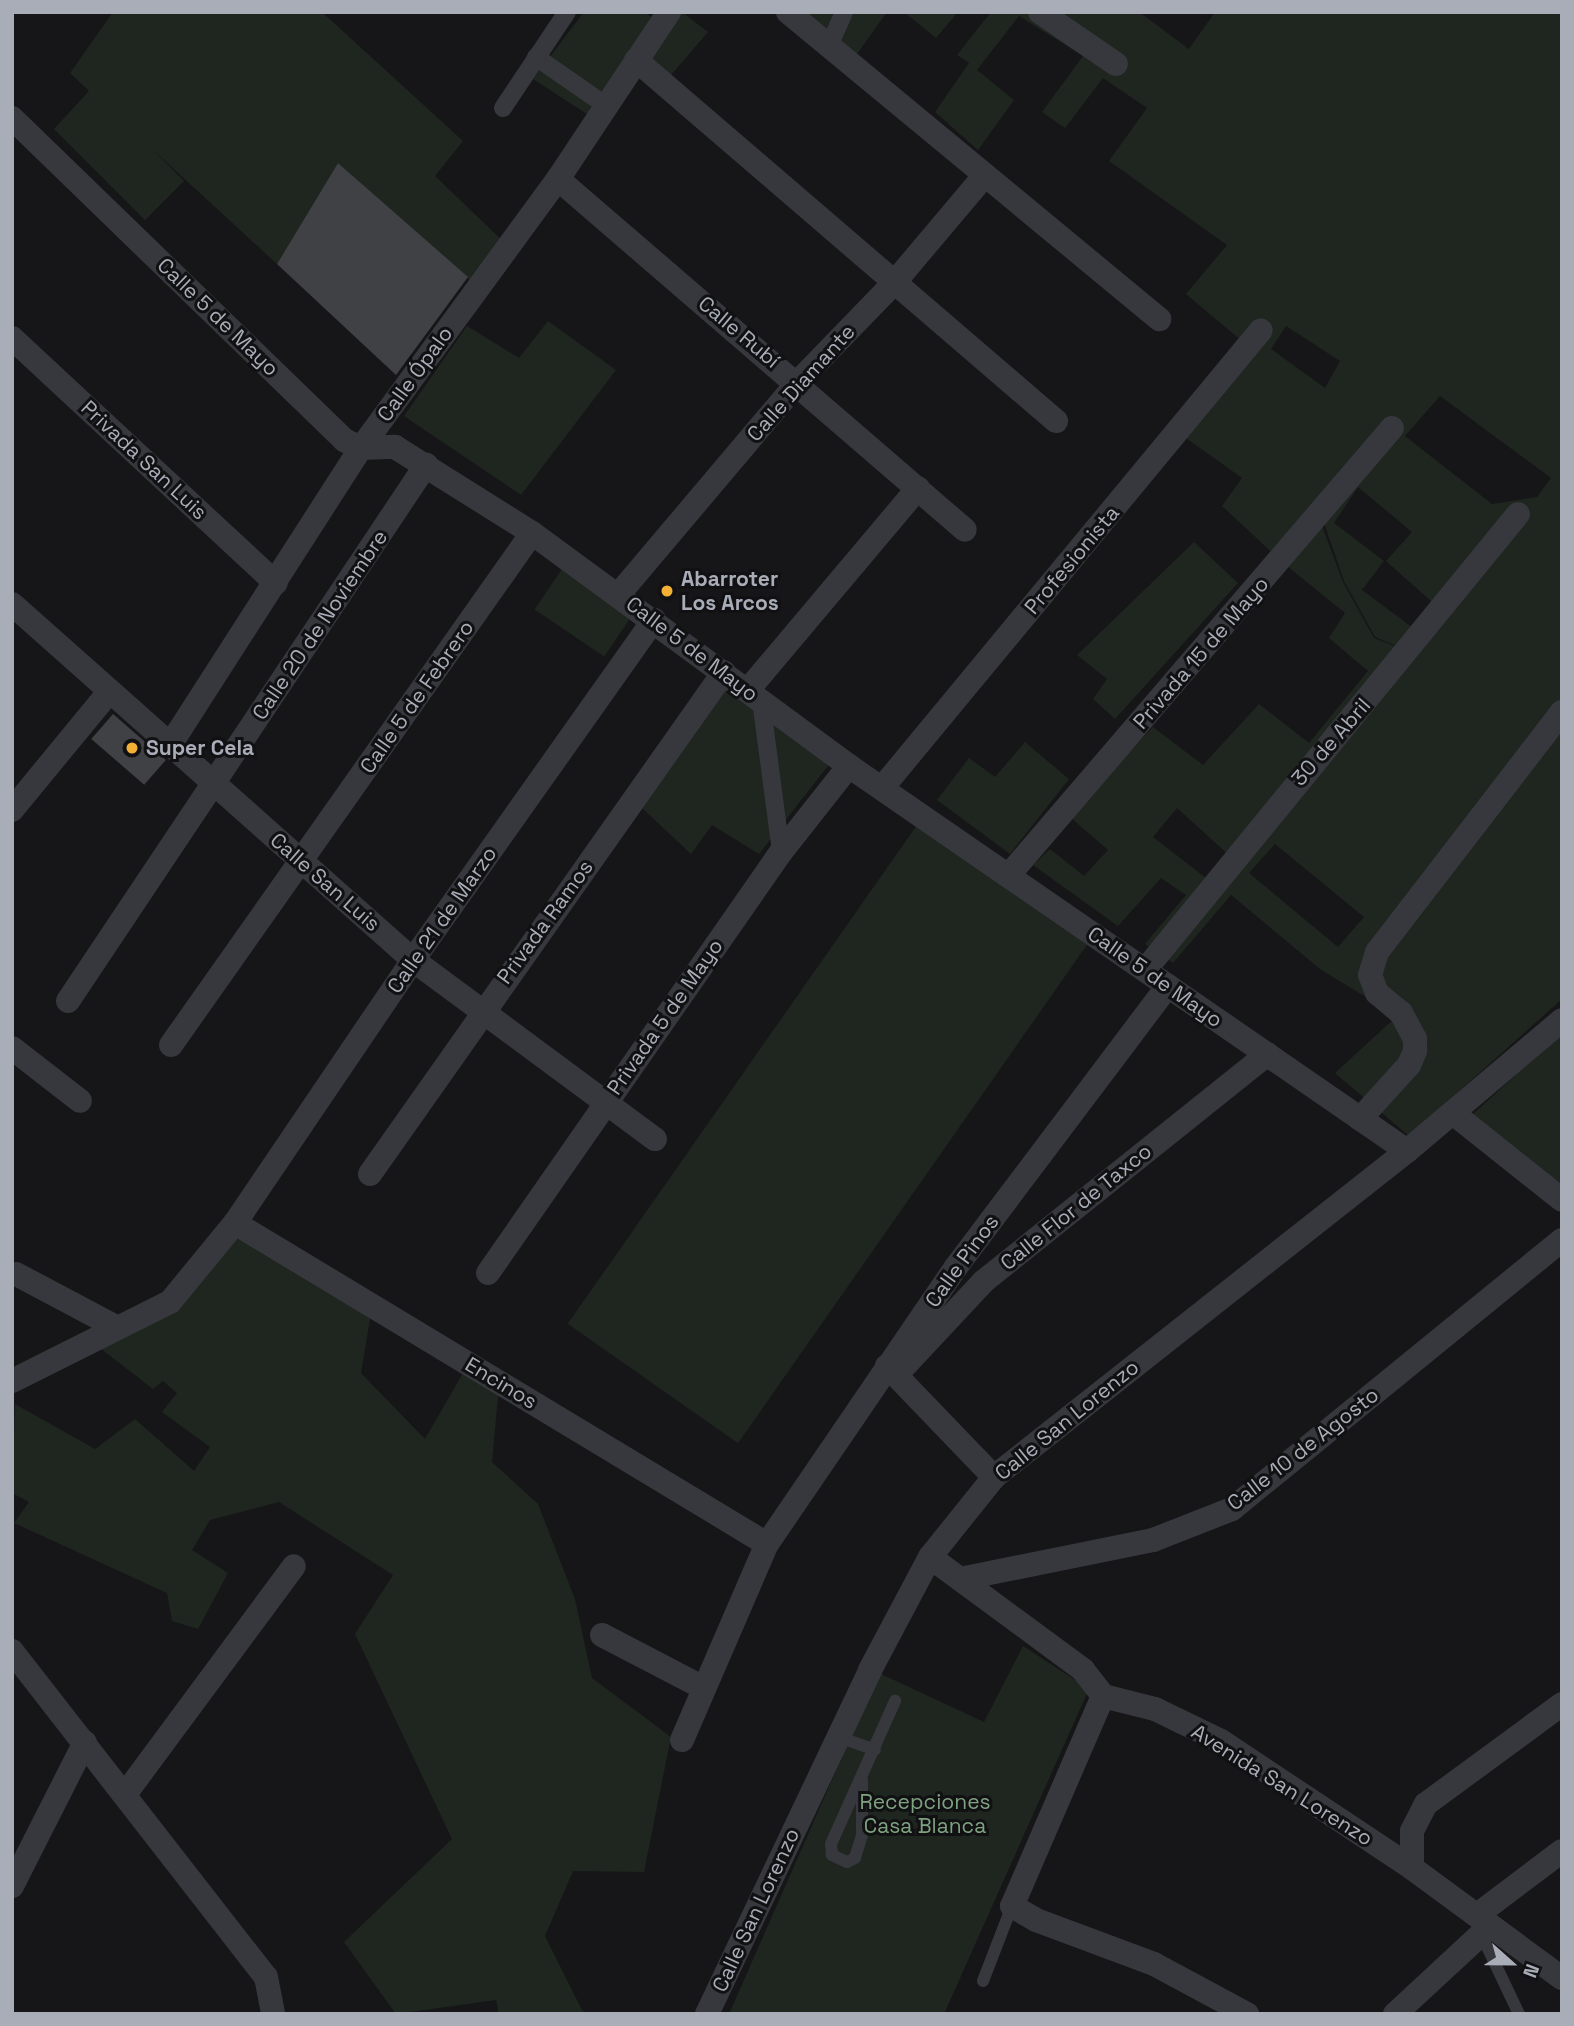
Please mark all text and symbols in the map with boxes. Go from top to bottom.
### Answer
street label: Calle 5 de Mayo [152,253,284,381]
street label: Calle Rubí [693,291,785,373]
street label: Calle Diamante [742,319,860,447]
street label: Calle Ópalo [372,322,458,426]
street label: Privada San Luis [76,395,212,525]
street label: Profesionista [1019,501,1125,619]
street label: Calle 20 de Noviembre [247,525,393,725]
place label: Abarroter Los Arcos [681,566,779,616]
street label: Privada 15 de Mayo [1128,572,1274,734]
marker: Abarroter Los Arcos [659,583,675,599]
street label: Calle 5 de Mayo [621,591,763,707]
street label: Calle 5 de Febrero [355,616,479,778]
street label: 30 de Abril [1286,693,1376,791]
place label: Super Cela [146,735,254,761]
marker: Super Cela [124,740,140,756]
street label: Calle San Luis [265,827,385,937]
street label: Calle 21 de Marzo [382,842,502,998]
street label: Privada Ramos [492,855,598,989]
street label: Calle 5 de Mayo [1083,921,1227,1033]
street label: Privada 5 de Mayo [602,934,728,1100]
street label: Calle Flor de Taxco [995,1138,1157,1276]
street label: Calle Pinos [920,1210,1004,1312]
street label: Encinos [461,1352,541,1414]
street label: Calle San Lorenzo [990,1354,1144,1486]
street label: Calle 10 de Agosto [1222,1382,1384,1516]
street label: Avenida San Lorenzo [1187,1719,1377,1851]
park label: Recepciones Casa Blanca [859,1789,991,1839]
street label: Calle San Lorenzo [707,1824,805,1996]
north arrow [1476,1928,1546,1998]
text: N [1517,1960,1545,1981]

